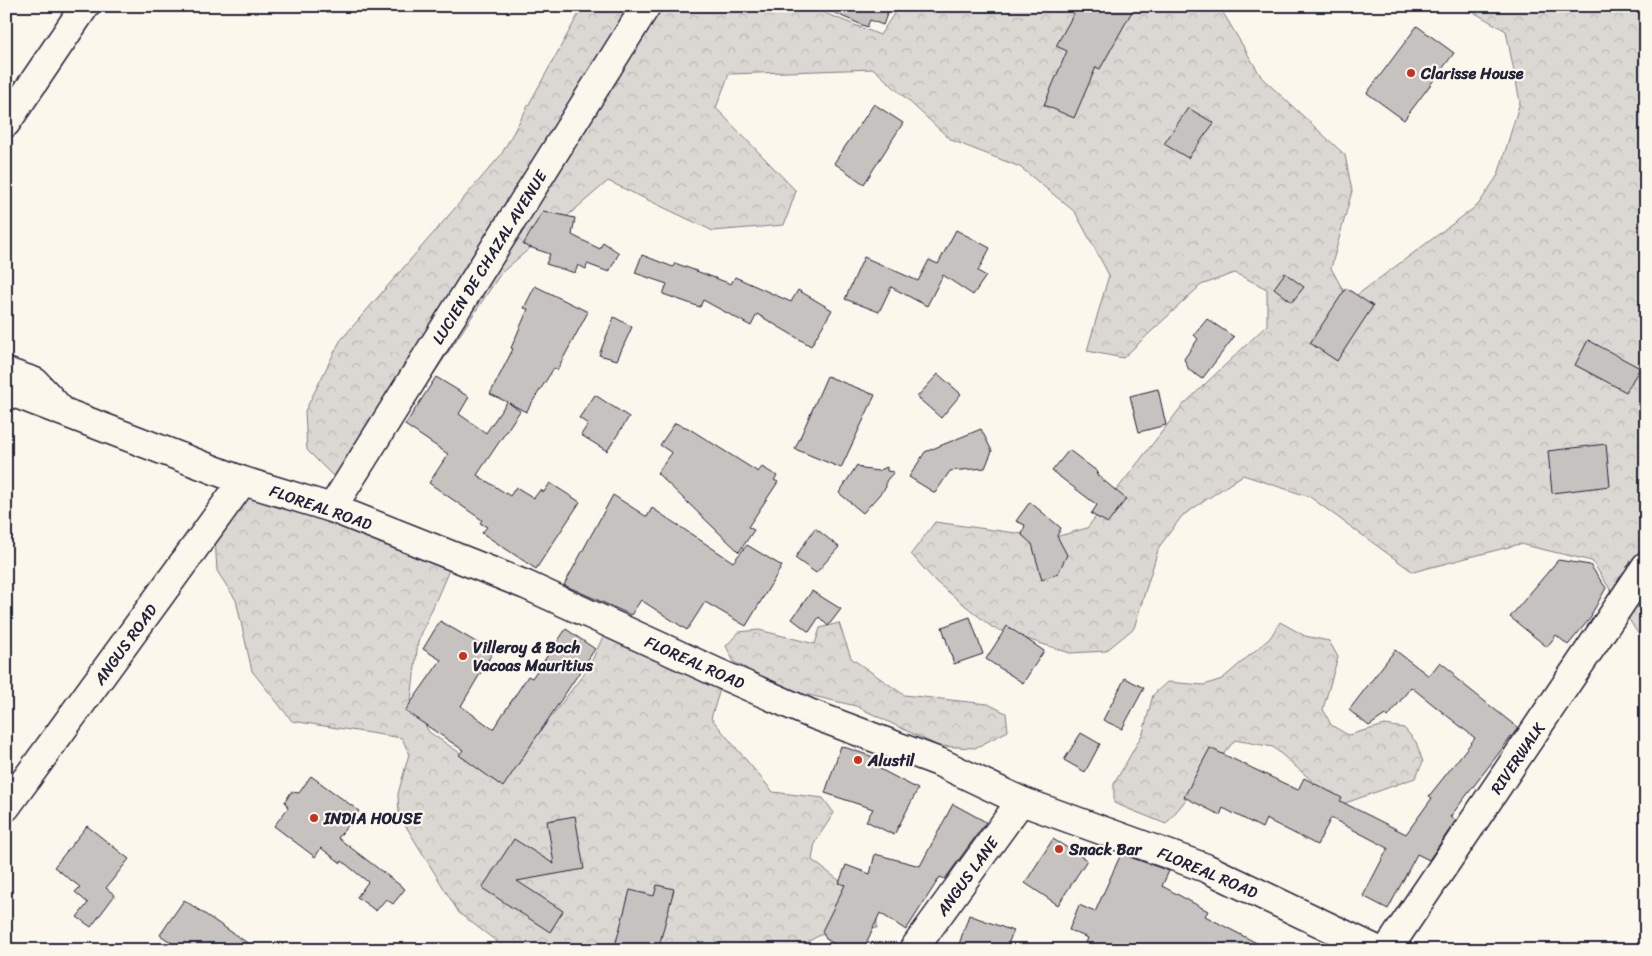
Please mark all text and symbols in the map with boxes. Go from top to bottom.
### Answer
place label: Clarisse House [1420,59,1524,88]
marker: Clarisse House [1405,67,1417,79]
street label: LUCIEN DE CHAZAL AVENUE [424,163,556,350]
street label: FLOREAL ROAD [266,476,376,539]
street label: ANGUS ROAD [85,597,165,692]
street label: FLOREAL ROAD [640,627,750,698]
place label: Villeroy & Boch Vacoas Mauritius [473,633,594,680]
marker: Villeroy & Boch Vacoas Mauritius [457,650,469,662]
street label: RIVERWALK [1482,716,1553,801]
place label: Alustil [867,746,916,775]
marker: Alustil [852,754,864,766]
place label: INDIA HOUSE [323,804,423,833]
marker: INDIA HOUSE [308,812,320,824]
street label: ANGUS LANE [928,829,1007,923]
place label: Snack Bar [1068,835,1143,864]
street label: FLOREAL ROAD [1153,838,1263,907]
marker: Snack Bar [1053,843,1065,855]

